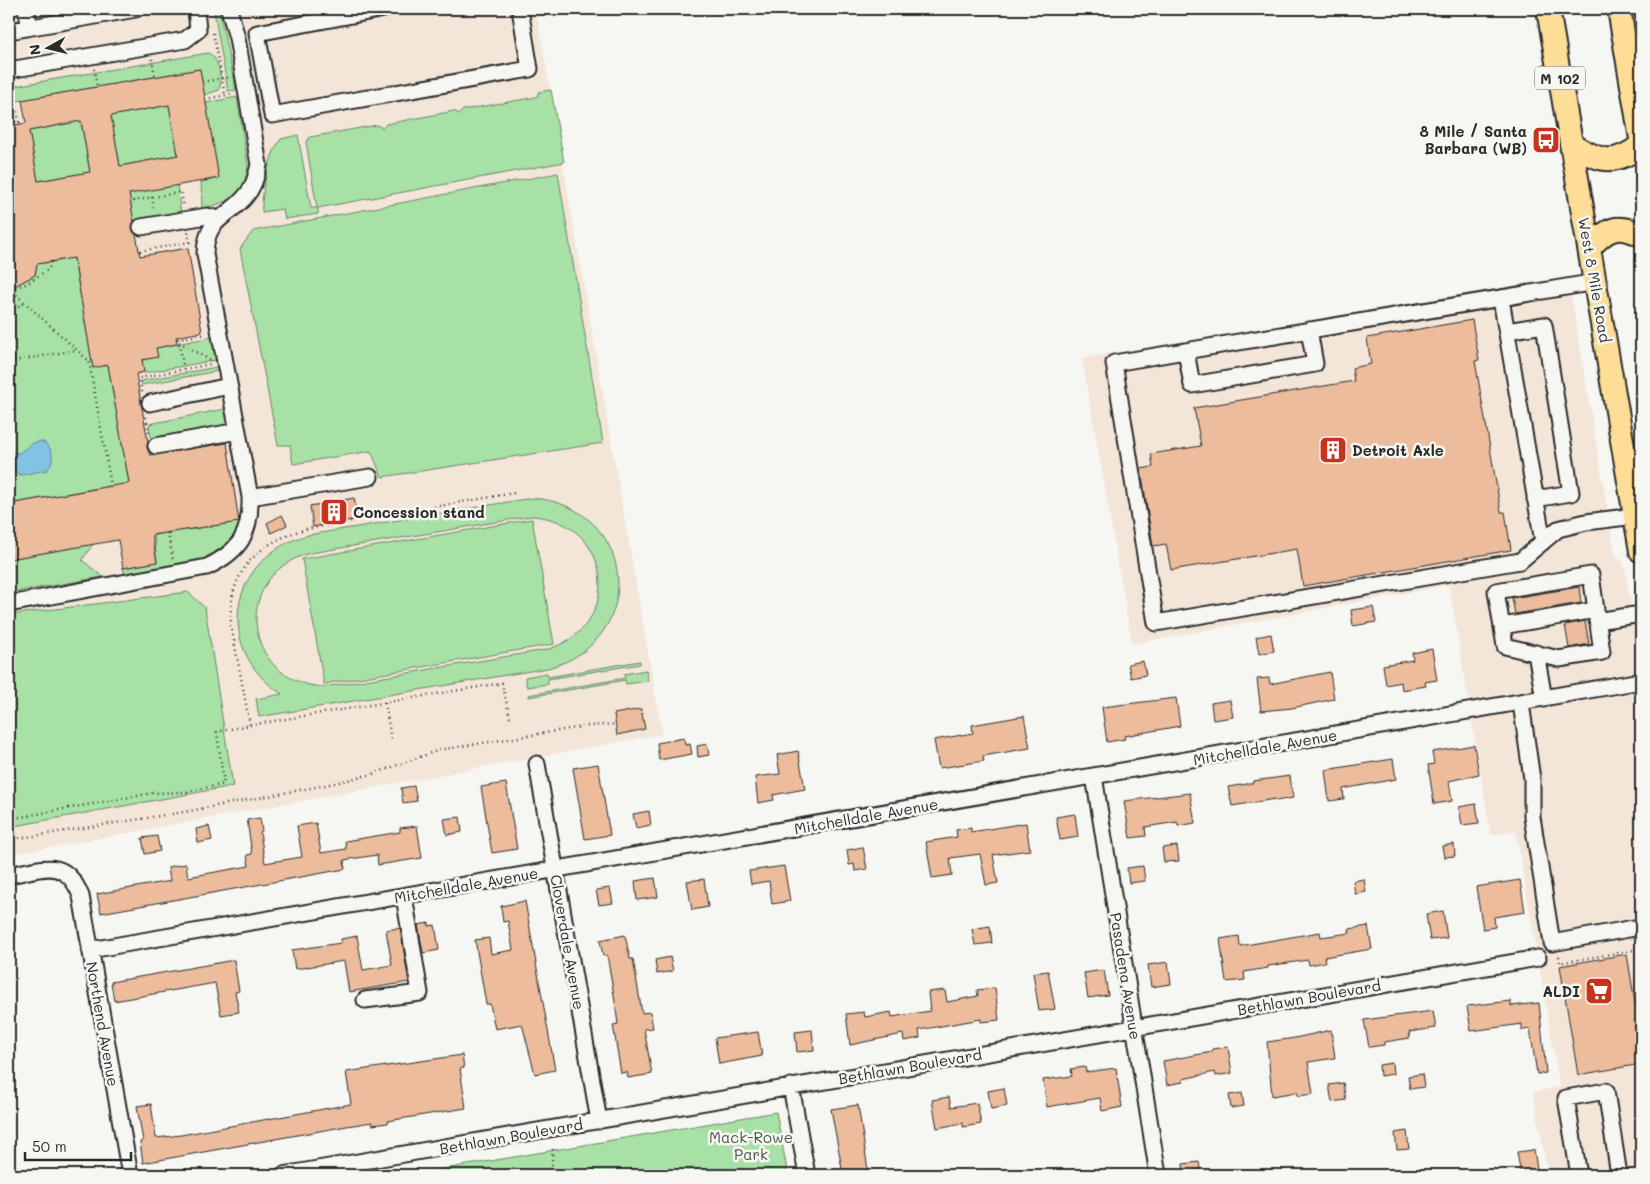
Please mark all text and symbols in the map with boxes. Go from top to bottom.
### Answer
north arrow [22,22,72,72]
text: N [24,43,45,56]
road number: M 102 [1535,66,1585,90]
place label: 8 Mile / Santa Barbara (WB) [1419,121,1527,158]
bus stop icon: 8 Mile / Santa Barbara (WB) [1531,125,1561,155]
street label: West 8 Mile Road [1574,216,1616,344]
building icon: Detroit Axle [1318,435,1348,465]
place label: Detroit Axle [1352,440,1444,460]
building icon: Concession stand [319,497,349,527]
place label: Concession stand [353,502,485,522]
street label: Mitchelldale Avenue [1191,724,1339,770]
street label: Mitchelldale Avenue [792,793,940,839]
street label: Mitchelldale Avenue [392,862,540,908]
street label: Cloverdale Avenue [546,873,590,1011]
street label: Pasadena Avenue [1106,911,1146,1041]
street label: Northend Avenue [82,960,124,1088]
street label: Bethlawn Boulevard [1236,975,1382,1019]
supermarket icon: ALDI [1584,976,1614,1006]
place label: ALDI [1542,981,1580,1001]
street label: Bethlawn Boulevard [837,1044,983,1088]
street label: Bethlawn Boulevard [438,1114,584,1158]
park label: Mack-Rowe Park [709,1127,793,1164]
scale bar [25,1129,131,1161]
text: 50 m [32,1136,67,1156]

